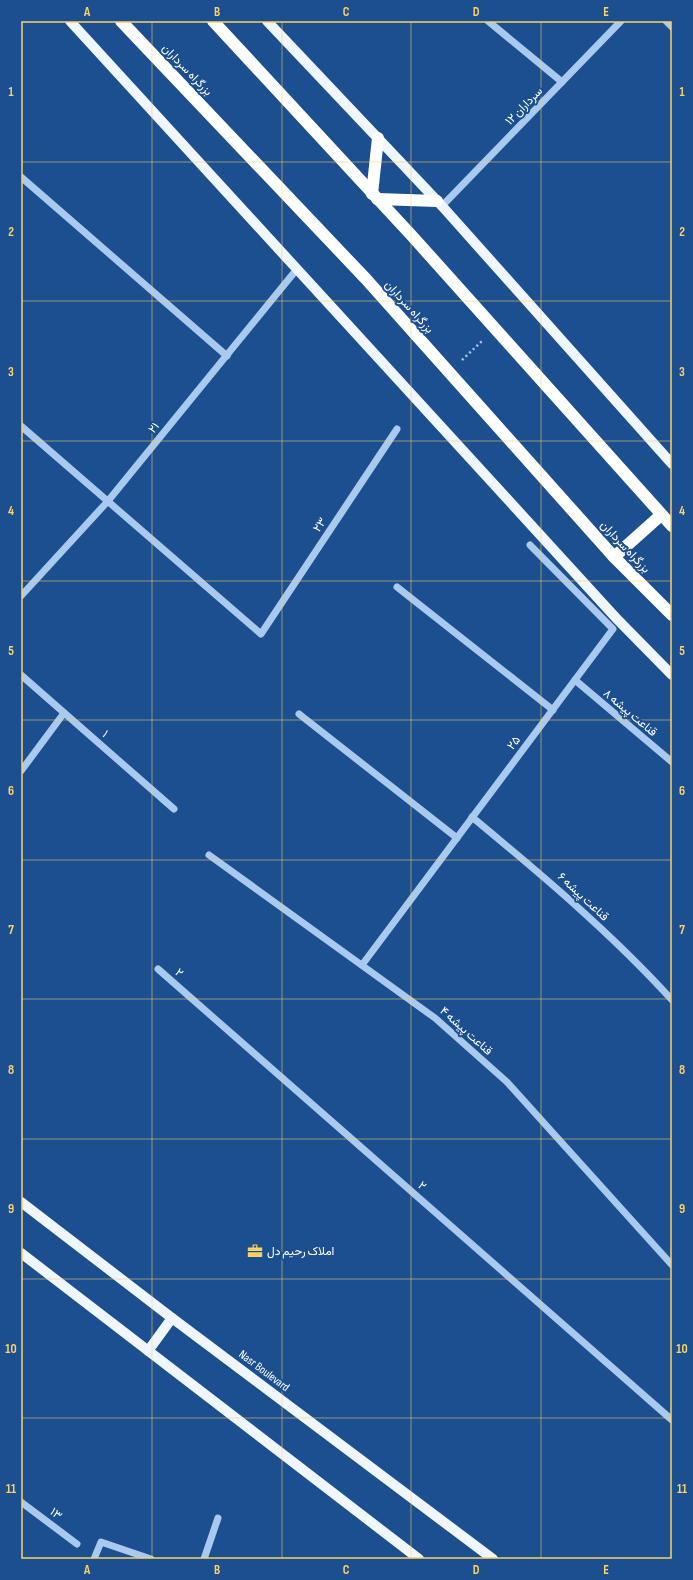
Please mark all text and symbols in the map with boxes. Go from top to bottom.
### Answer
text: A [83,4,91,20]
text: B [214,4,220,20]
text: C [343,4,350,20]
text: D [473,4,480,20]
text: E [603,4,609,20]
street label: بزرگراه سرداران [159,41,215,99]
text: 1 [8,84,14,100]
street label: ۱۲ سرداران [502,84,546,128]
text: 1 [679,84,685,100]
text: 2 [8,224,14,240]
text: 2 [679,224,685,240]
street label: بزرگراه سرداران [381,277,437,337]
text: 3 [8,364,14,380]
text: 3 [679,364,685,380]
street label: ۲۱ [145,419,163,437]
text: 4 [8,503,14,519]
text: 4 [679,503,685,519]
street label: ۲۳ [310,515,330,535]
street label: بزرگراه سرداران [597,518,653,576]
text: 5 [8,643,14,659]
text: 5 [679,643,685,659]
street label: قناعت پیشه ۸ [600,686,660,740]
street label: ۱ [99,727,111,741]
street label: ۲۵ [504,733,524,753]
text: 6 [8,783,14,799]
text: 6 [679,783,685,799]
street label: قناعت پیشه ۶ [554,869,612,925]
text: 7 [8,922,14,938]
text: 7 [679,922,685,938]
street label: ۲ [172,965,186,981]
street label: قناعت پیشه ۴ [437,1003,495,1059]
text: 8 [8,1062,14,1078]
text: 8 [679,1062,685,1078]
street label: ۲ [415,1178,429,1194]
text: 9 [8,1201,14,1217]
text: 9 [679,1201,685,1217]
office icon: املاک رحیم دل [246,1242,264,1260]
place label: املاک رحیم دل [267,1244,334,1259]
text: 10 [5,1341,17,1357]
text: 10 [676,1341,688,1357]
street label: Nasr Boulevard [236,1347,292,1395]
text: 11 [6,1481,16,1497]
text: 11 [677,1481,687,1497]
street label: ۱۳ [47,1505,65,1523]
text: A [83,1562,91,1578]
text: B [214,1562,220,1578]
text: C [343,1562,350,1578]
text: D [473,1562,480,1578]
text: E [603,1562,609,1578]

